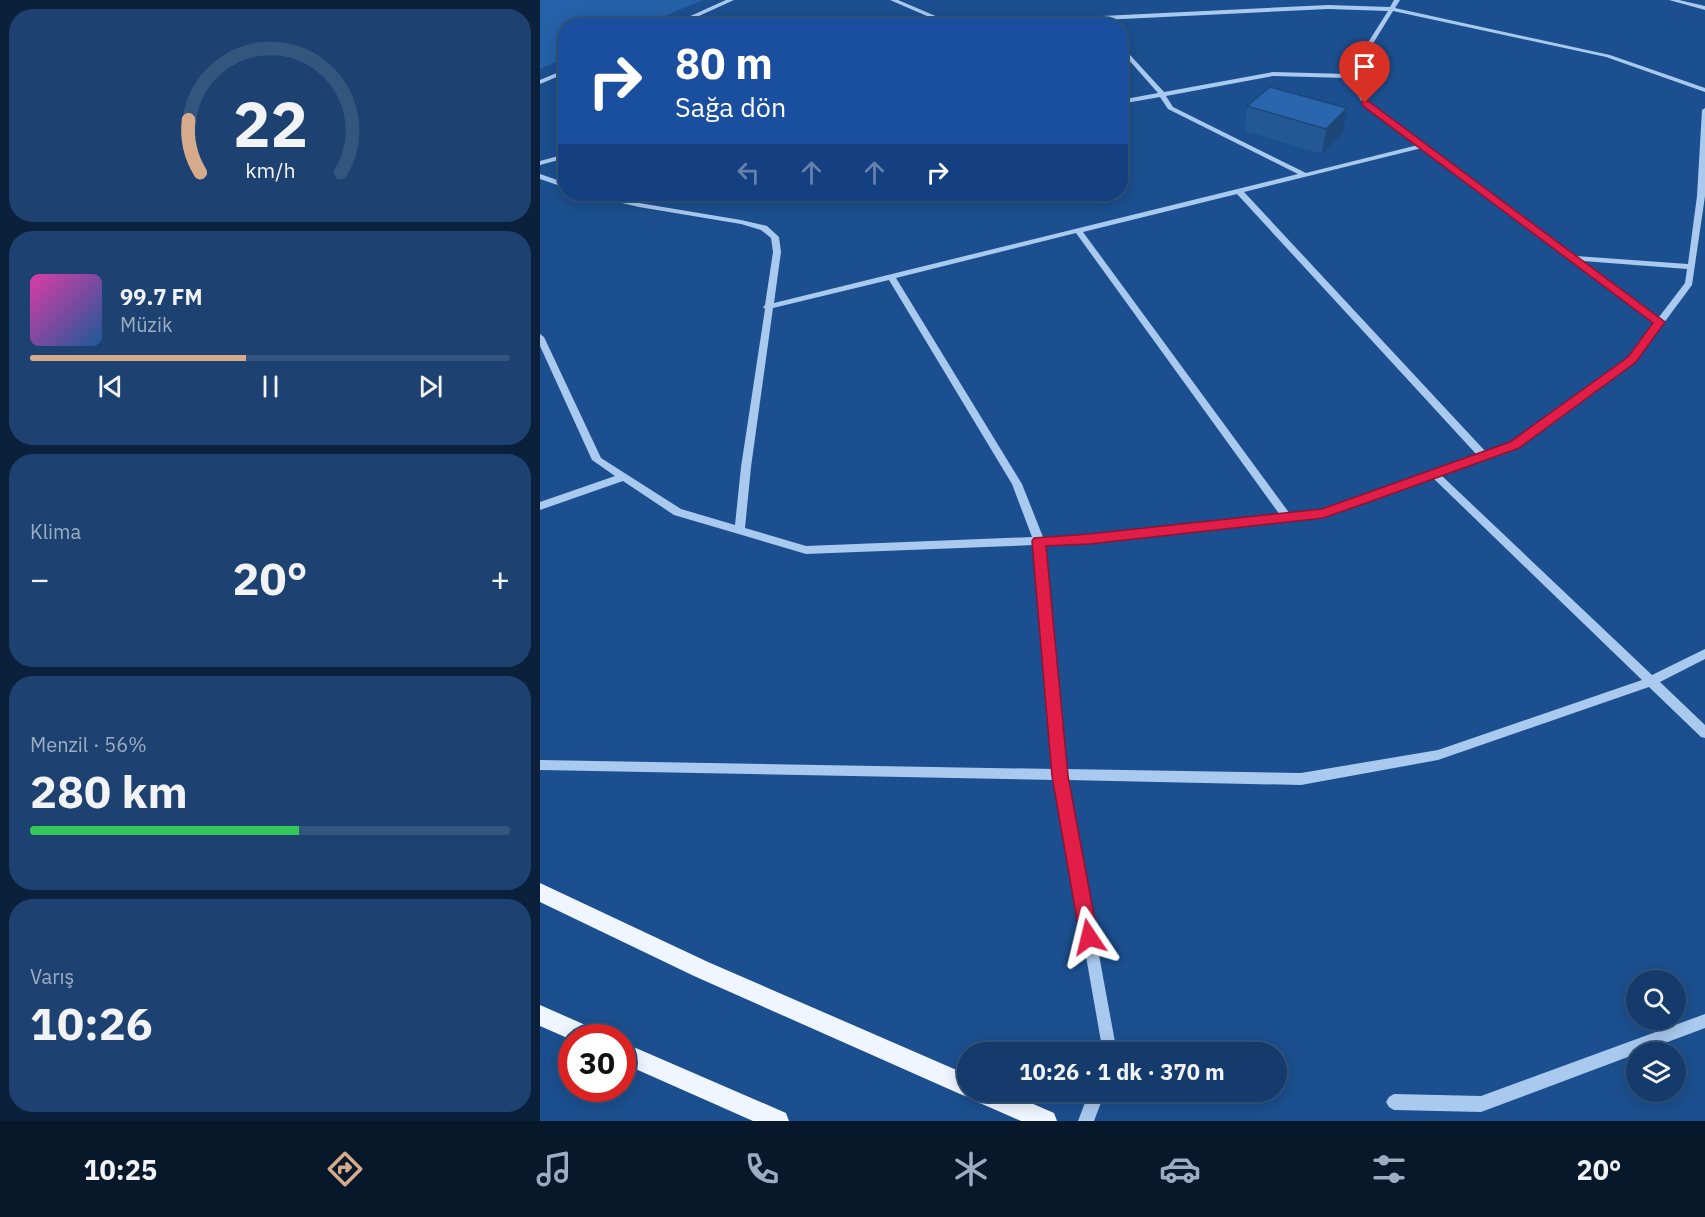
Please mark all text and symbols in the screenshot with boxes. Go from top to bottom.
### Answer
text: 80 m [675,36,773,91]
pin [1339,41,1390,103]
icon: right [576,42,654,120]
icon: arrive [1348,50,1381,83]
text: 22 [233,83,307,164]
text: Sağa dön [675,89,786,124]
text: km/h [245,156,295,184]
icon: left [732,156,765,189]
icon: ahead [795,156,828,189]
icon: ahead [858,156,891,189]
icon: right [921,156,954,189]
text: 99.7 FM [120,282,203,311]
text: Müzik [120,311,172,338]
icon: previous [94,370,127,403]
icon: pause [254,370,287,403]
icon: next [414,370,447,403]
text: Klima [30,518,81,545]
text: 20° [232,549,308,607]
text: − [30,557,50,600]
text: + [490,557,510,600]
text: Menzil · 56% [30,731,147,758]
text: 280 km [30,762,188,820]
position arrow [1057,905,1121,969]
text: Varış [30,963,74,990]
map controls [1626,970,1686,1102]
button: search [1626,970,1686,1030]
text: 10:26 [30,994,153,1052]
speed limit sign: 30 [558,1024,636,1102]
button: layers [1626,1042,1686,1102]
text: 10:26 · 1 dk · 370 m [1019,1057,1225,1086]
icon: directions [324,1148,366,1190]
icon: music [533,1148,575,1190]
icon: phone [741,1148,783,1190]
icon: climate [950,1148,992,1190]
icon: car [1159,1148,1201,1190]
icon: filters [1368,1148,1410,1190]
text: 10:25 [83,1152,157,1187]
text: 20° [1576,1152,1622,1187]

